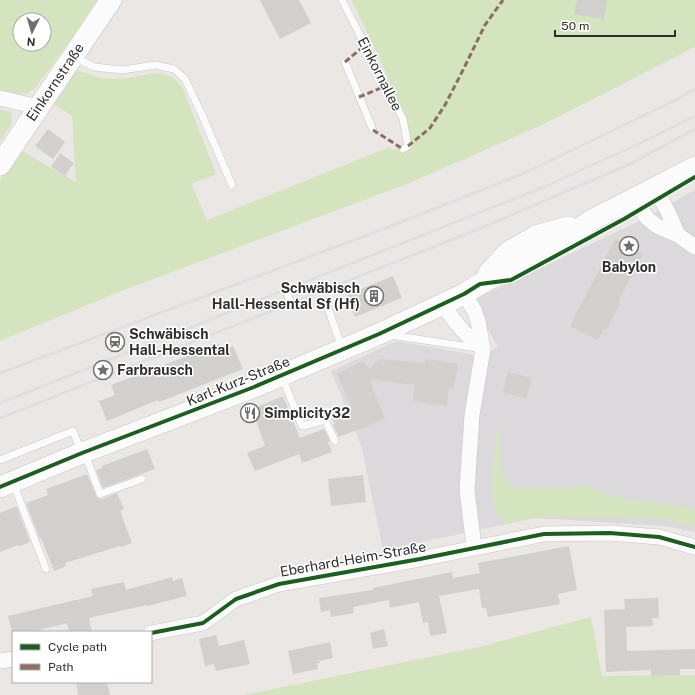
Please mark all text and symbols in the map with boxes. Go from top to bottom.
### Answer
north arrow [12,12,52,52]
scale bar [555,12,675,38]
text: 50 m [561,19,589,33]
street label: Einkornallee [355,34,405,114]
text: N [26,36,36,48]
street label: Einkornstraße [23,40,87,124]
place icon: Babylon [618,235,640,257]
place label: Babylon [602,259,656,275]
place label: Schwäbisch Hall-Hessental Sf (Hf) [212,280,360,312]
building icon: Schwäbisch Hall-Hessental Sf (Hf) [363,285,385,307]
place label: Schwäbisch Hall-Hessental [129,326,230,358]
station icon: Schwäbisch Hall-Hessental [104,331,126,353]
street label: Karl-Kurz-Straße [184,353,292,409]
place icon: Farbrausch [92,359,114,381]
place label: Farbrausch [117,362,193,378]
restaurant icon: Simplicity32 [239,402,261,424]
place label: Simplicity32 [264,405,350,421]
street label: Eberhard-Heim-Straße [279,538,427,580]
legend [12,631,152,683]
text: Cycle path [48,640,107,654]
text: Path [48,660,74,674]

